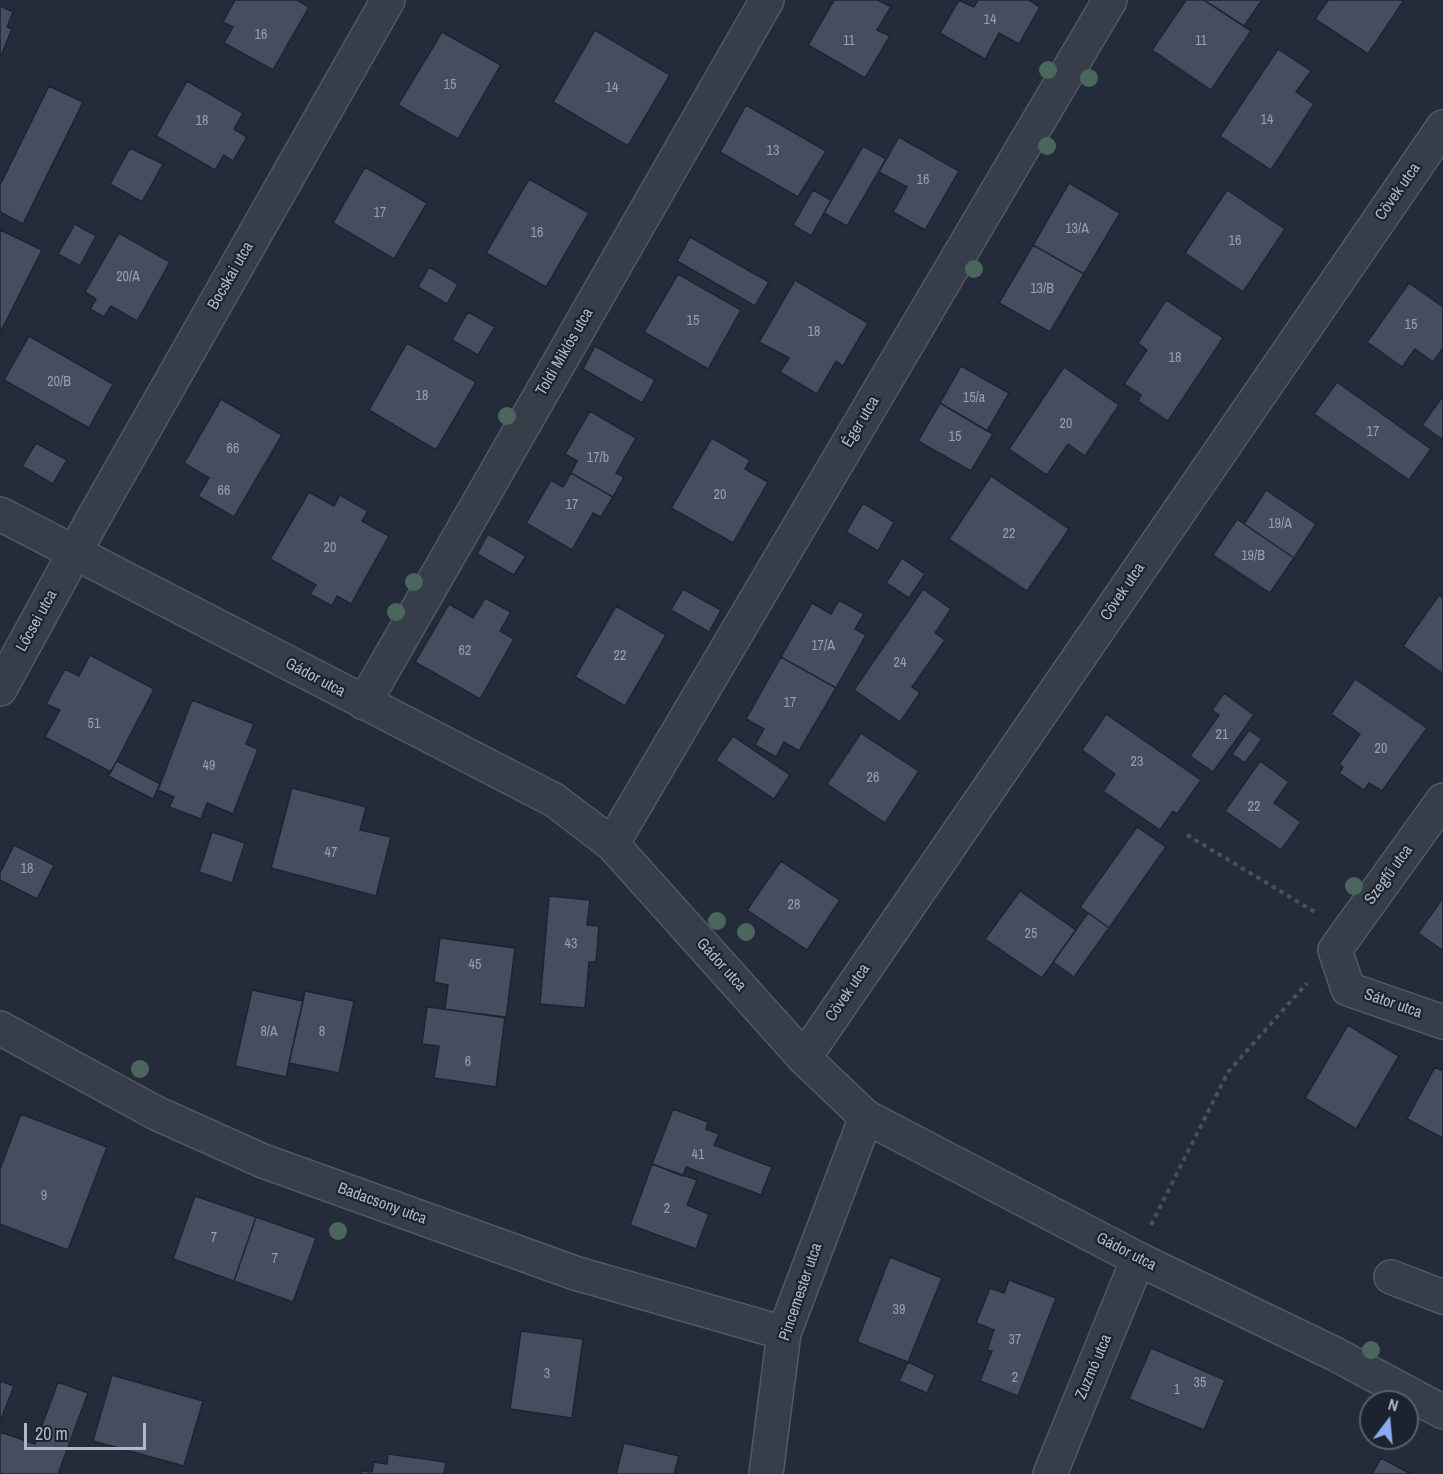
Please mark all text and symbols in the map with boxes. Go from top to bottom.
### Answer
house number: 14 [984,12,996,28]
house number: 16 [255,27,267,43]
house number: 11 [843,33,855,49]
house number: 11 [1195,33,1207,49]
house number: 15 [444,77,456,93]
house number: 14 [606,80,618,96]
house number: 14 [1261,112,1273,128]
house number: 18 [196,113,208,129]
house number: 13 [767,143,779,159]
street label: Cövek utca [1371,160,1425,224]
house number: 16 [917,172,929,188]
house number: 17 [374,205,386,221]
house number: 13/A [1065,221,1089,237]
house number: 16 [531,225,543,241]
house number: 16 [1229,233,1241,249]
street label: Bocskai utca [204,239,258,313]
house number: 20/A [116,269,140,285]
house number: 13/B [1030,281,1054,297]
street label: Toldi Miklós utca [532,305,598,399]
house number: 15 [687,313,699,329]
house number: 15 [1405,317,1417,333]
house number: 18 [808,324,820,340]
house number: 18 [1169,350,1181,366]
house number: 20/B [47,374,71,390]
house number: 18 [416,388,428,404]
house number: 15/a [963,390,985,406]
street label: Éger utca [838,393,884,451]
house number: 20 [1060,416,1072,432]
house number: 17 [1367,424,1379,440]
house number: 15 [949,429,961,445]
house number: 66 [227,441,239,457]
house number: 17/b [587,450,609,466]
house number: 66 [218,483,230,499]
house number: 20 [714,487,726,503]
house number: 17 [566,497,578,513]
house number: 19/A [1268,516,1292,532]
house number: 22 [1003,526,1015,542]
house number: 20 [324,540,336,556]
house number: 19/B [1241,548,1265,564]
street label: Cövek utca [1097,559,1149,625]
street label: Lőcsei utca [12,587,62,655]
house number: 17/A [811,638,835,654]
house number: 62 [459,643,471,659]
house number: 22 [614,648,626,664]
street label: Gádor utca [282,654,348,702]
house number: 24 [894,655,906,671]
house number: 17 [784,695,796,711]
house number: 51 [88,716,100,732]
house number: 21 [1216,727,1228,743]
house number: 20 [1375,741,1387,757]
house number: 23 [1131,754,1143,770]
house number: 49 [203,758,215,774]
house number: 26 [867,770,879,786]
house number: 22 [1248,799,1260,815]
street label: Szegfű utca [1361,841,1417,909]
house number: 47 [325,845,337,861]
house number: 18 [21,861,33,877]
house number: 28 [788,897,800,913]
house number: 25 [1025,926,1037,942]
street label: Gádor utca [692,934,750,996]
house number: 43 [565,936,577,952]
house number: 45 [469,957,481,973]
street label: Cövek utca [822,960,874,1026]
street label: Sátor utca [1362,985,1424,1023]
house number: 8/A [260,1024,278,1040]
house number: 8 [319,1024,325,1040]
house number: 6 [465,1054,471,1070]
house number: 41 [692,1147,704,1163]
street label: Badacsony utca [335,1179,429,1229]
house number: 9 [41,1188,47,1204]
house number: 2 [664,1201,670,1217]
street label: Gádor utca [1093,1229,1159,1275]
house number: 7 [211,1230,217,1246]
street label: Pincemester utca [775,1241,827,1343]
house number: 7 [272,1251,278,1267]
house number: 39 [893,1302,905,1318]
house number: 37 [1009,1332,1021,1348]
street label: Zuzmó utca [1072,1332,1116,1402]
house number: 3 [544,1366,550,1382]
house number: 2 [1012,1370,1018,1386]
house number: 35 [1194,1375,1206,1391]
house number: 1 [1174,1382,1180,1398]
north arrow [1359,1390,1419,1450]
text: N [1386,1393,1401,1416]
scale bar [27,1411,148,1449]
text: 20 m [35,1421,68,1446]

